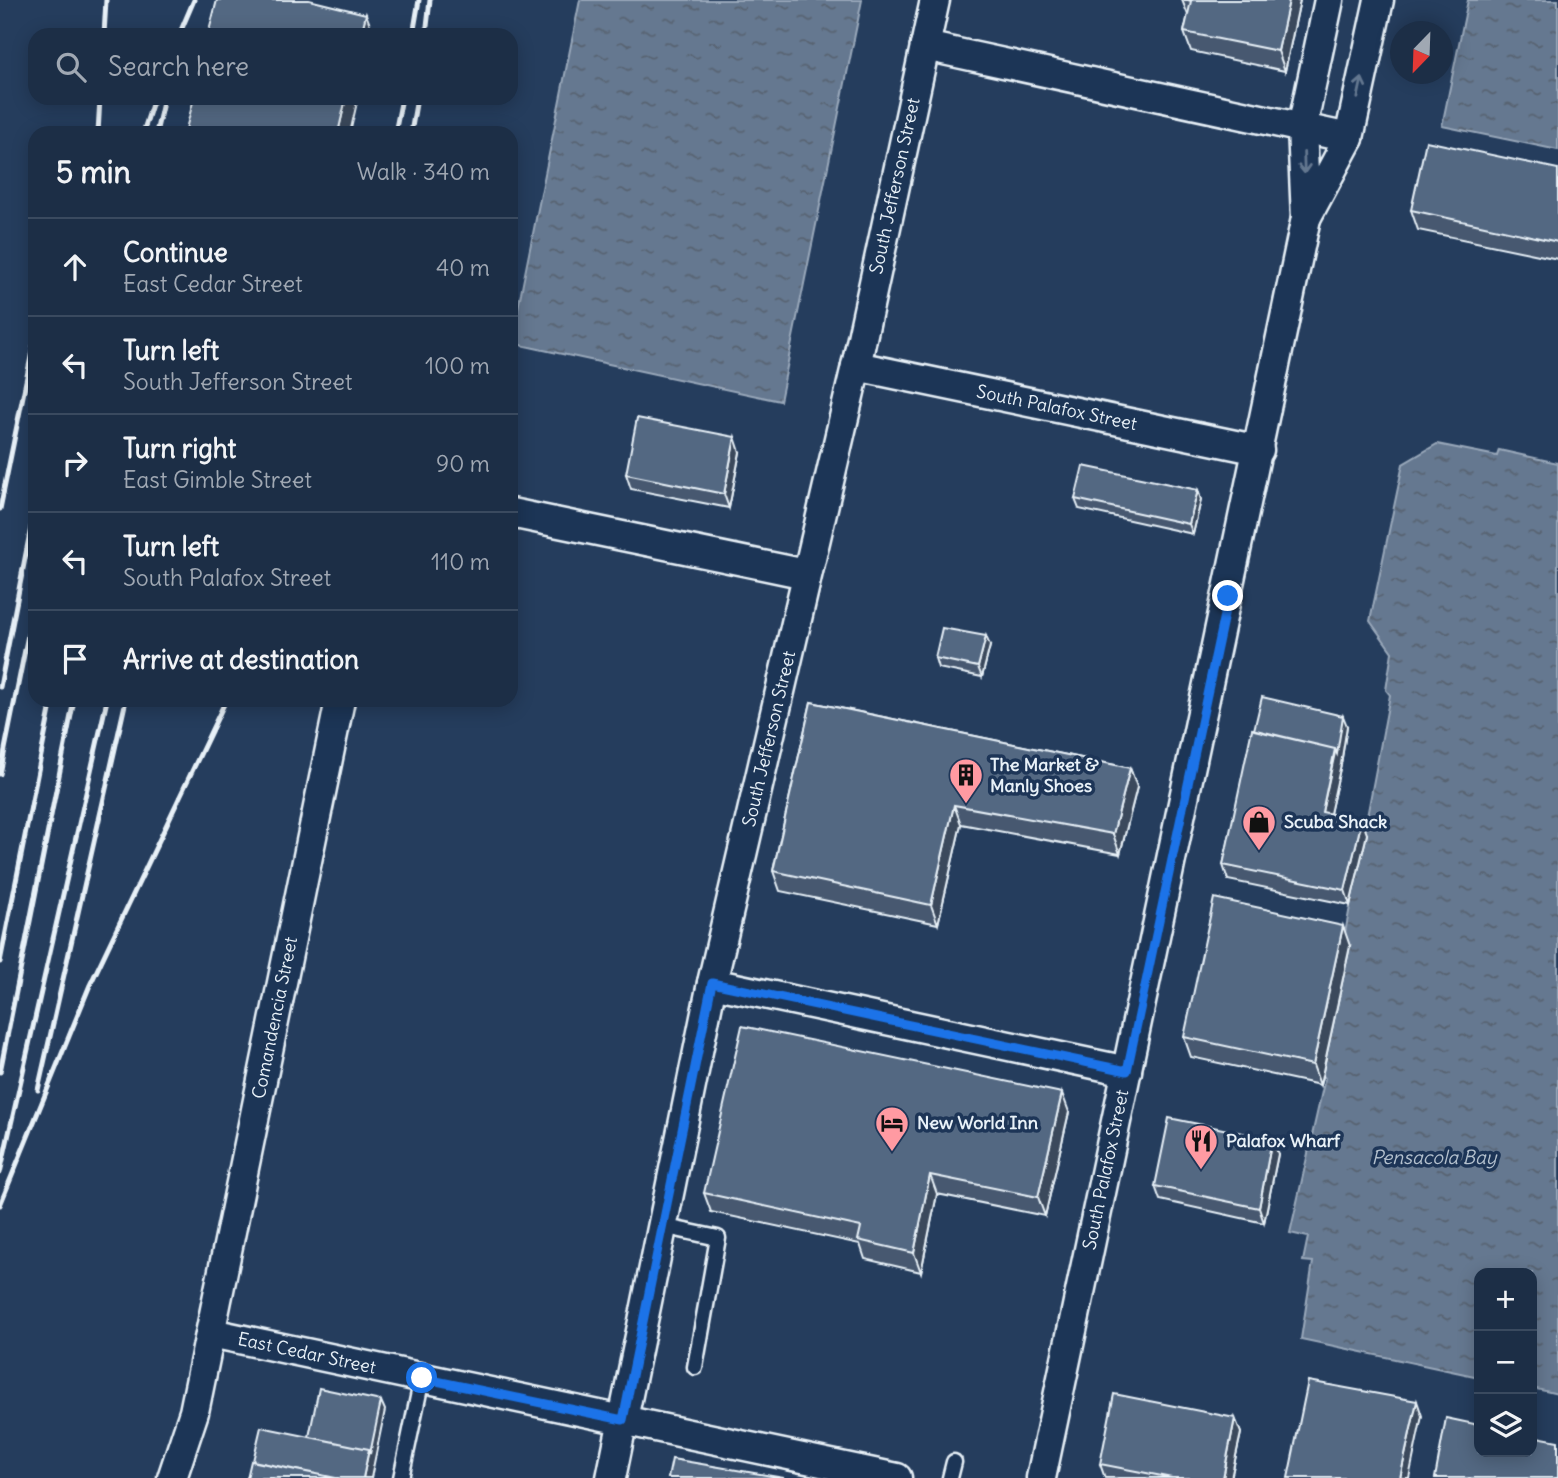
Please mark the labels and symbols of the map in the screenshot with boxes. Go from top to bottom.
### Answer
north arrow [1390,21,1453,84]
one-way arrow [1353,77,1367,100]
street label: South Jefferson Street [864,96,925,276]
one-way arrow [1297,152,1310,175]
street label: South Palafox Street [975,379,1139,435]
route end [1212,580,1243,611]
street label: South Jefferson Street [737,648,800,829]
place label: The Market & Manly Shoes [990,753,1099,797]
building icon: The Market & Manly Shoes [947,756,985,805]
shop icon: Scuba Shack [1240,803,1278,852]
place label: Scuba Shack [1284,810,1387,833]
street label: Comandencia Street [247,935,302,1101]
street label: South Palafox Street [1077,1087,1133,1252]
hotel icon: New World Inn [873,1104,911,1153]
place label: New World Inn [917,1111,1039,1134]
restaurant icon: Palafox Wharf [1182,1122,1220,1171]
place label: Palafox Wharf [1226,1129,1341,1152]
water label: Pensacola Bay [1371,1145,1498,1169]
street label: East Cedar Street [236,1327,378,1379]
route start [406,1362,437,1393]

